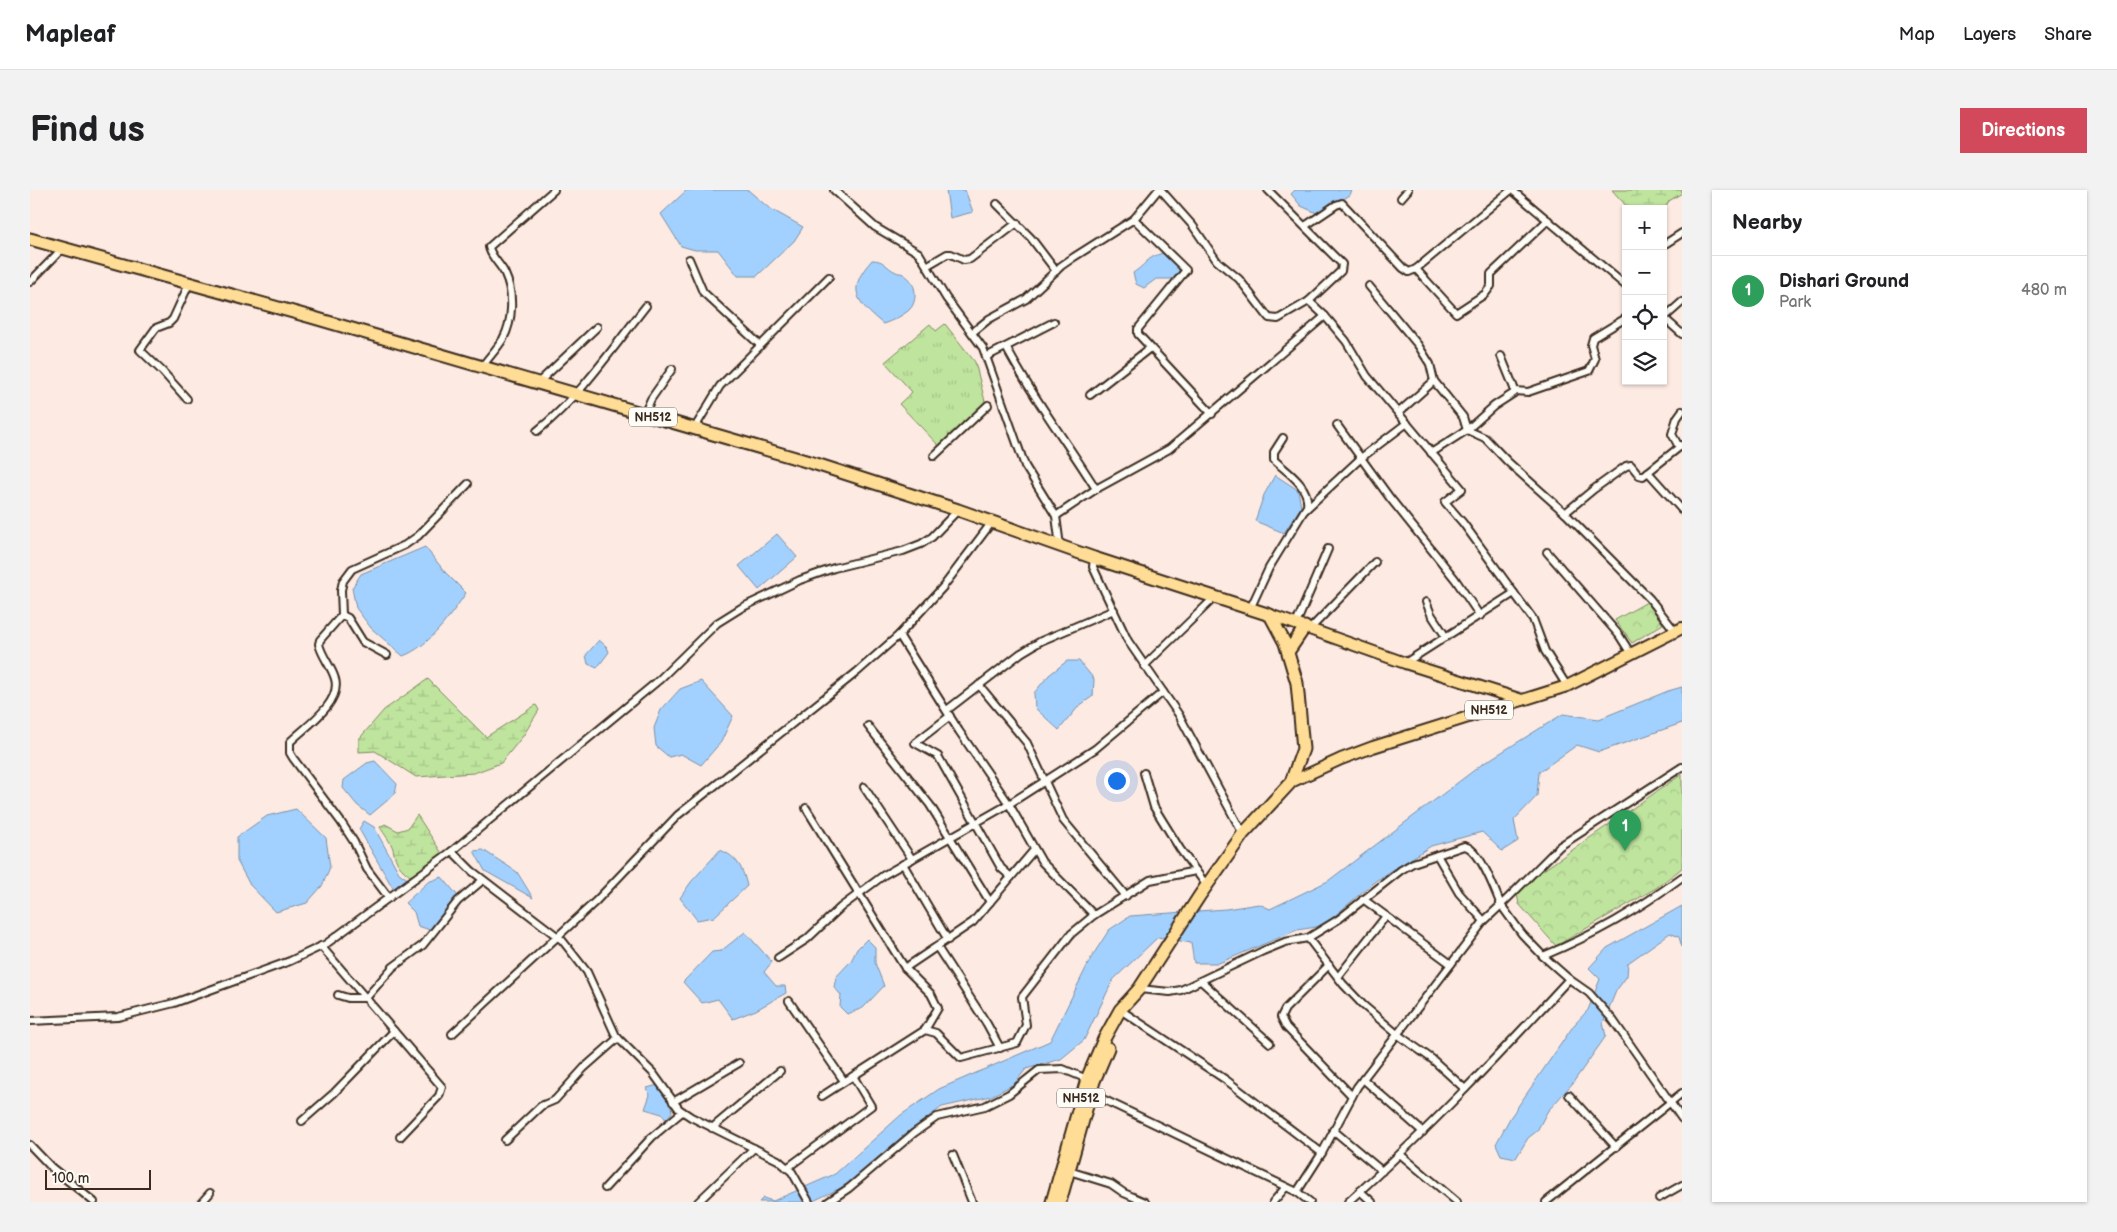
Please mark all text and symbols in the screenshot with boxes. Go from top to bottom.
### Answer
text: Mapleaf [25,20,116,49]
text: Map [1899,24,1935,45]
text: Layers [1963,24,2016,45]
text: Share [2044,24,2092,45]
button: Directions [1960,108,2087,153]
text: Find us [30,109,145,152]
map controls [1622,205,1667,385]
button: + [1622,205,1667,250]
text: Nearby [1732,210,1802,235]
button: − [1622,250,1667,295]
text: Dishari Ground [1779,270,1909,293]
text: 1 [1745,281,1751,300]
text: 480 m [2021,281,2067,300]
text: Park [1779,293,1811,312]
button: locate [1622,295,1667,340]
button: layers [1622,340,1667,385]
road number: NH512 [629,408,677,426]
road number: NH512 [1465,700,1513,720]
your location [1104,768,1130,794]
pin: 1 [1609,810,1641,851]
road number: NH512 [1057,1088,1105,1108]
scale bar [45,1167,151,1190]
text: 100 m [52,1170,89,1187]

